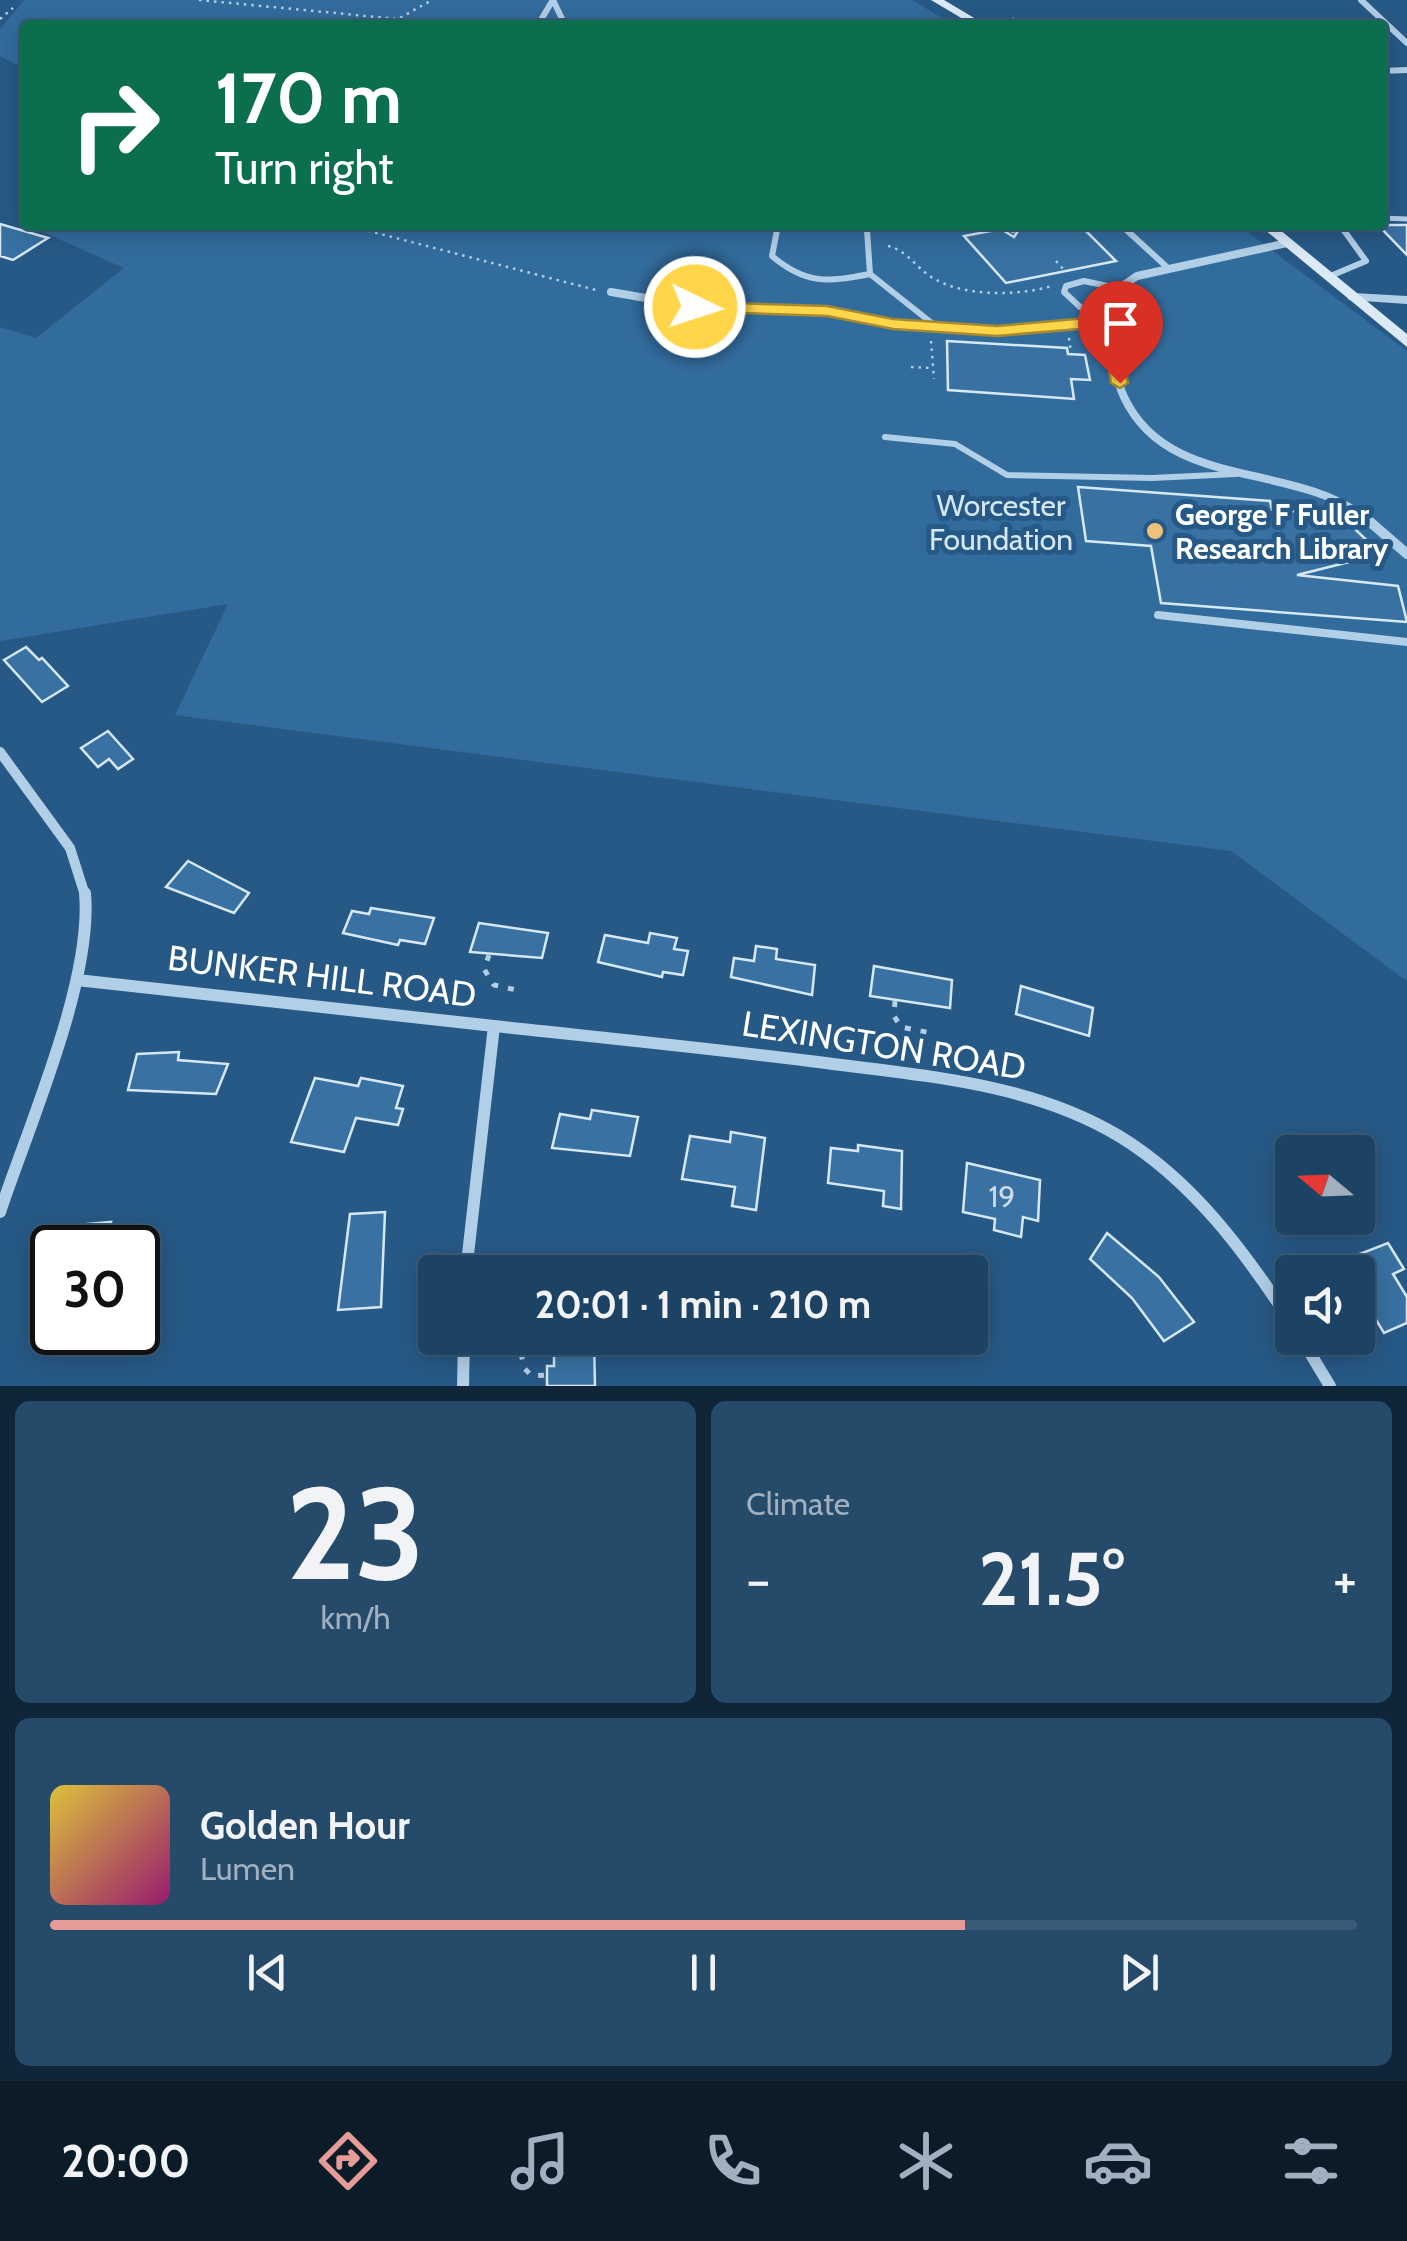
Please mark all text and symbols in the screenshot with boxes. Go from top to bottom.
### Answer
text: 170 m [215,55,402,141]
icon: right [50,60,180,190]
text: Turn right [215,141,394,195]
position arrow [643,255,747,359]
pin [1078,281,1163,384]
icon: arrive [1093,296,1148,351]
park label: Worcester Foundation [929,487,1073,558]
place label: George F Fuller Research Library [1175,496,1389,567]
marker: George F Fuller Research Library [1144,520,1166,542]
street label: BUNKER HILL ROAD [165,936,479,1016]
street label: LEXINGTON ROAD [739,1001,1029,1089]
north arrow [1275,1135,1375,1235]
map controls [1275,1135,1375,1355]
house number: 19 [989,1178,1015,1215]
speed limit sign: 30 [30,1225,160,1355]
button: sound [1275,1255,1375,1355]
text: 20:01 · 1 min · 210 m [535,1281,871,1328]
text: 23 [286,1454,425,1612]
text: Climate [746,1484,850,1523]
text: 21.5° [979,1533,1124,1624]
text: − [746,1546,770,1613]
text: + [1333,1546,1357,1613]
text: km/h [320,1598,391,1637]
text: Golden Hour [200,1802,410,1849]
text: Lumen [200,1849,295,1888]
icon: previous [240,1945,295,2000]
icon: pause [676,1945,731,2000]
icon: next [1112,1945,1167,2000]
icon: directions [313,2126,383,2196]
icon: music [505,2126,575,2196]
icon: phone [698,2126,768,2196]
icon: climate [891,2126,961,2196]
icon: car [1083,2126,1153,2196]
icon: filters [1276,2126,1346,2196]
text: 20:00 [61,2134,190,2188]

